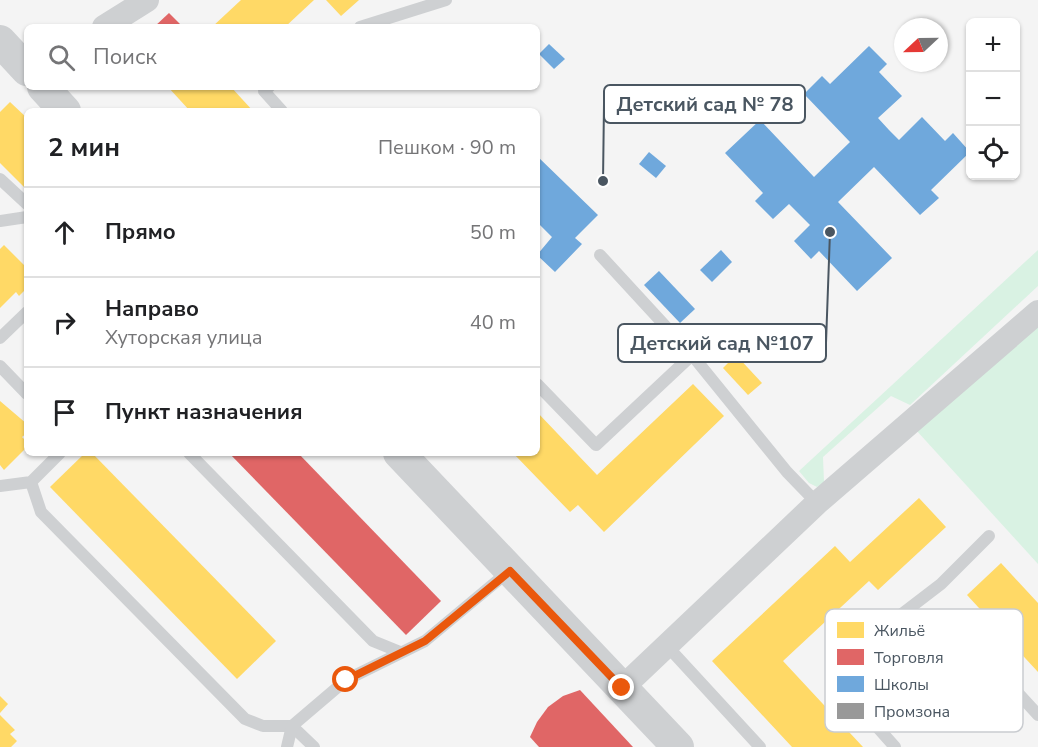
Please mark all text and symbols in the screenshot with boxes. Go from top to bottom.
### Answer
north arrow [894,18,948,72]
map controls [966,18,1020,180]
button: + [966,18,1020,72]
search box [24,24,540,90]
icon: search [45,41,78,74]
text: Поиск [93,42,157,72]
button: − [966,72,1020,126]
callout: Детский сад № 78 [604,85,805,123]
text: Детский сад № 78 [616,91,794,118]
button: locate [966,126,1020,180]
text: 2 мин [48,130,120,165]
text: Пешком · 90 m [378,134,516,161]
icon: ahead [48,216,81,249]
text: Прямо [105,217,176,247]
text: 50 m [470,219,516,246]
text: Направо [105,294,199,324]
icon: right [48,306,81,339]
text: 40 m [470,309,516,336]
text: Хуторская улица [105,324,263,351]
callout: Детский сад №107 [618,324,826,362]
text: Детский сад №107 [630,330,814,357]
icon: arrive [48,396,81,429]
text: Пункт назначения [105,397,303,427]
legend [825,609,1023,732]
text: Жильё [874,620,925,642]
text: Торговля [874,647,944,669]
route start [332,666,358,692]
route end [608,674,634,700]
text: Школы [874,674,929,696]
text: Промзона [874,701,950,723]

